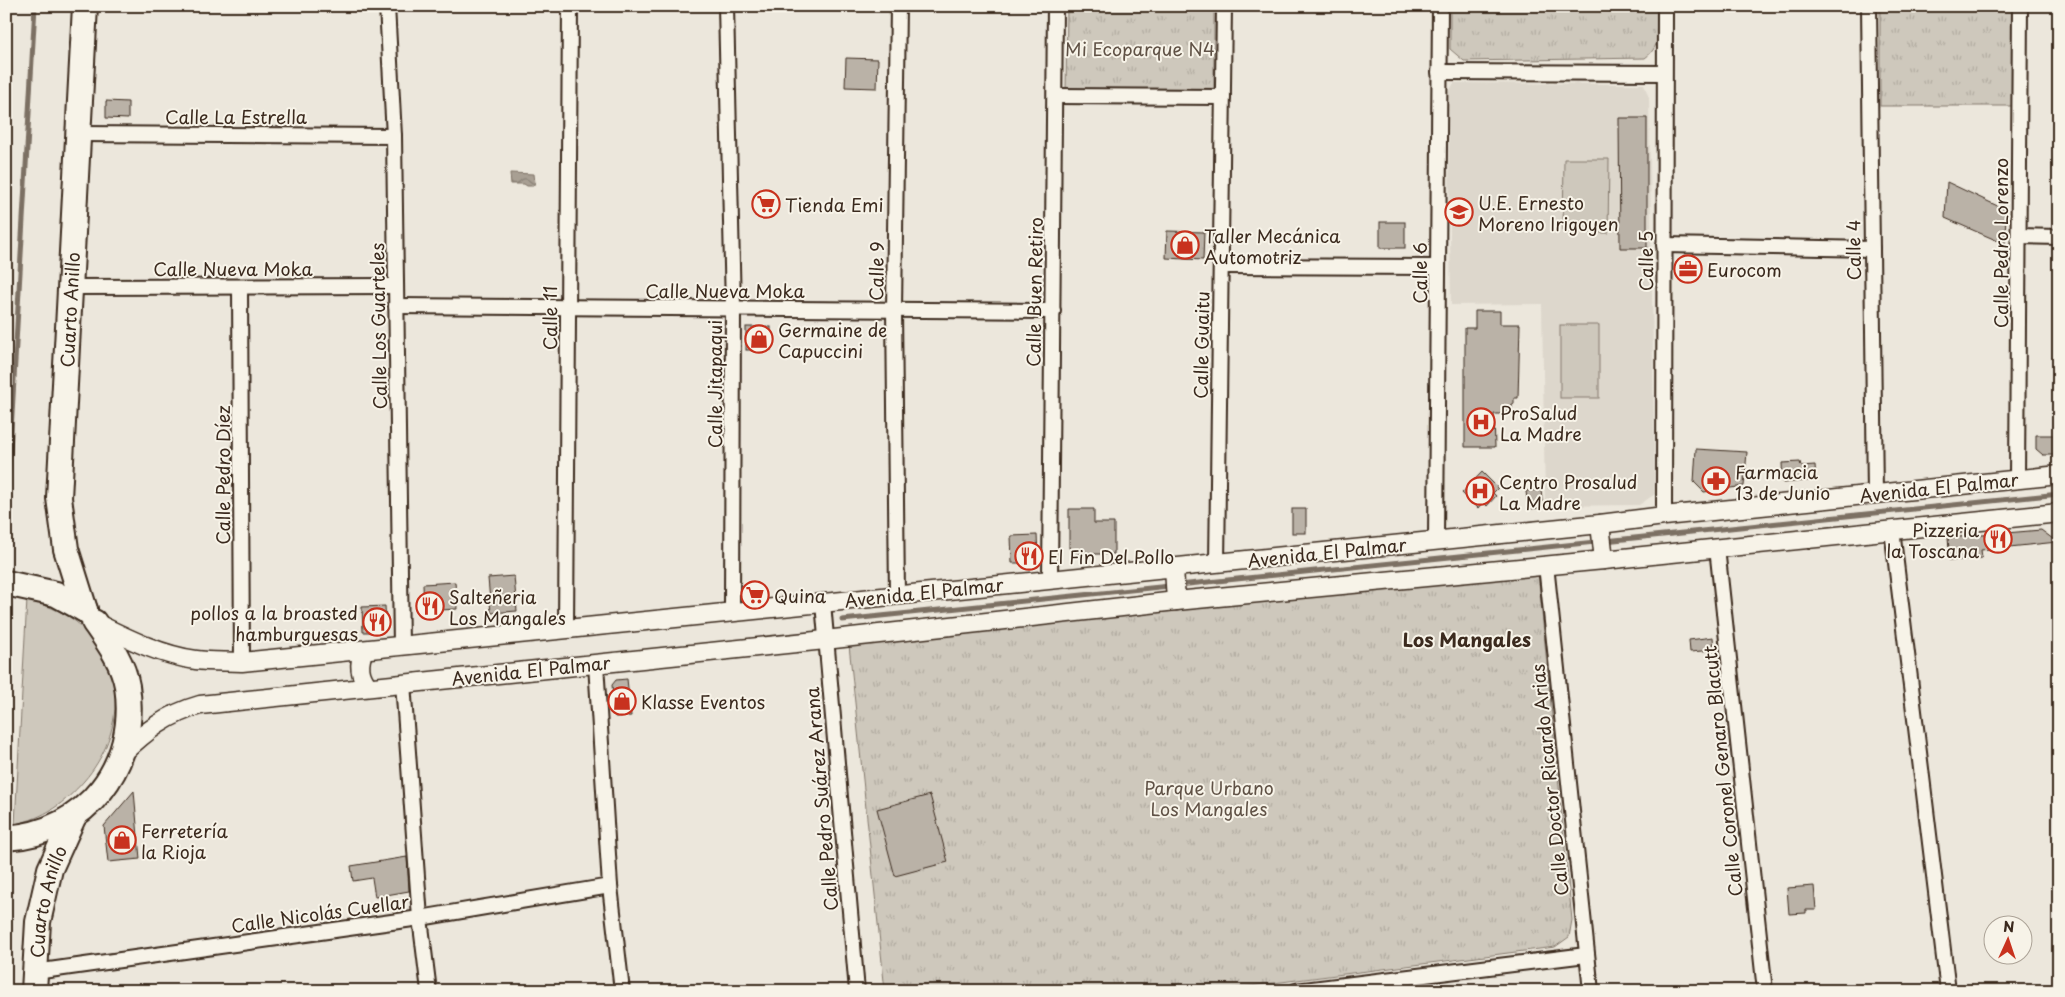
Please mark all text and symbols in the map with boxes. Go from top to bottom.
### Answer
park label: Mi Ecoparque N4 [1065,35,1215,62]
street label: Calle La Estrella [165,103,308,130]
street label: Calle Pedro Lorenzo [1987,158,2014,328]
supermarket icon: Tienda Emi [751,189,781,219]
place label: U.E. Ernesto Moreno Irigoyen [1478,189,1619,237]
place label: Tienda Emi [785,191,883,218]
school or university icon: U.E. Ernesto Moreno Irigoyen [1444,197,1474,227]
street label: Calle Buen Retiro [1019,217,1049,367]
street label: Calle 4 [1839,219,1867,281]
place label: Taller Mecánica Automotriz [1204,222,1341,270]
shop icon: Taller Mecánica Automotriz [1170,230,1200,260]
street label: Calle 5 [1632,231,1659,291]
street label: Calle 9 [862,241,890,301]
street label: Calle Los Guarteles [363,242,393,410]
street label: Calle 6 [1406,242,1433,304]
street label: Cuarto Anillo [52,251,85,368]
office icon: Eurocom [1673,254,1703,284]
street label: Calle Nueva Moka [153,255,313,282]
place label: Eurocom [1707,256,1782,283]
street label: Calle Nueva Moka [645,277,805,304]
street label: Calle 11 [536,286,563,350]
street label: Calle Guaitu [1187,291,1215,399]
place label: Germaine de Capuccini [778,316,887,364]
street label: Calle Jitapaqui [701,320,728,448]
shop icon: Germaine de Capuccini [744,324,774,354]
place label: ProSalud La Madre [1500,399,1582,447]
street label: Calle Pedro Díez [209,405,236,545]
hospital icon: ProSalud La Madre [1466,407,1496,437]
place label: Farmacia 13 de Junio [1735,458,1830,506]
street label: Avenida El Palmar [1858,465,2020,509]
pharmacy icon: Farmacia 13 de Junio [1701,466,1731,496]
place label: Centro Prosalud La Madre [1499,468,1637,516]
hospital icon: Centro Prosalud La Madre [1465,476,1495,506]
place label: Pizzeria la Toscana [1886,516,1980,564]
restaurant icon: Pizzeria la Toscana [1983,524,2013,554]
street label: Avenida El Palmar [1246,530,1408,574]
restaurant icon: El Fin Del Pollo [1014,541,1044,571]
place label: El Fin Del Pollo [1048,543,1174,570]
street label: Avenida El Palmar [843,570,1005,614]
supermarket icon: Quina [740,580,770,610]
place label: Quina [774,582,827,609]
place label: Salteñeria Los Mangales [449,583,566,631]
restaurant icon: Salteñeria Los Mangales [415,591,445,621]
place label: pollos a la broasted hamburguesas [190,599,358,647]
restaurant icon: pollos a la broasted hamburguesas [362,607,392,637]
district label: Los Mangales [1403,625,1531,653]
street label: Calle Coronel Genaro Blacutt [1695,644,1749,898]
street label: Avenida El Palmar [450,648,612,692]
street label: Calle Doctor Ricardo Arias [1523,663,1575,897]
street label: Calle Pedro Suárez Arana [798,685,844,912]
shop icon: Klasse Eventos [607,686,637,716]
place label: Klasse Eventos [641,688,765,715]
park label: Parque Urbano Los Mangales [1144,774,1274,822]
place label: Ferretería la Rioja [141,817,229,865]
shop icon: Ferretería la Rioja [107,825,137,855]
street label: Cuarto Anillo [22,840,73,958]
street label: Calle Nicolás Cuellar [229,887,411,939]
north arrow [1982,914,2032,964]
text: N [2003,916,2015,937]

